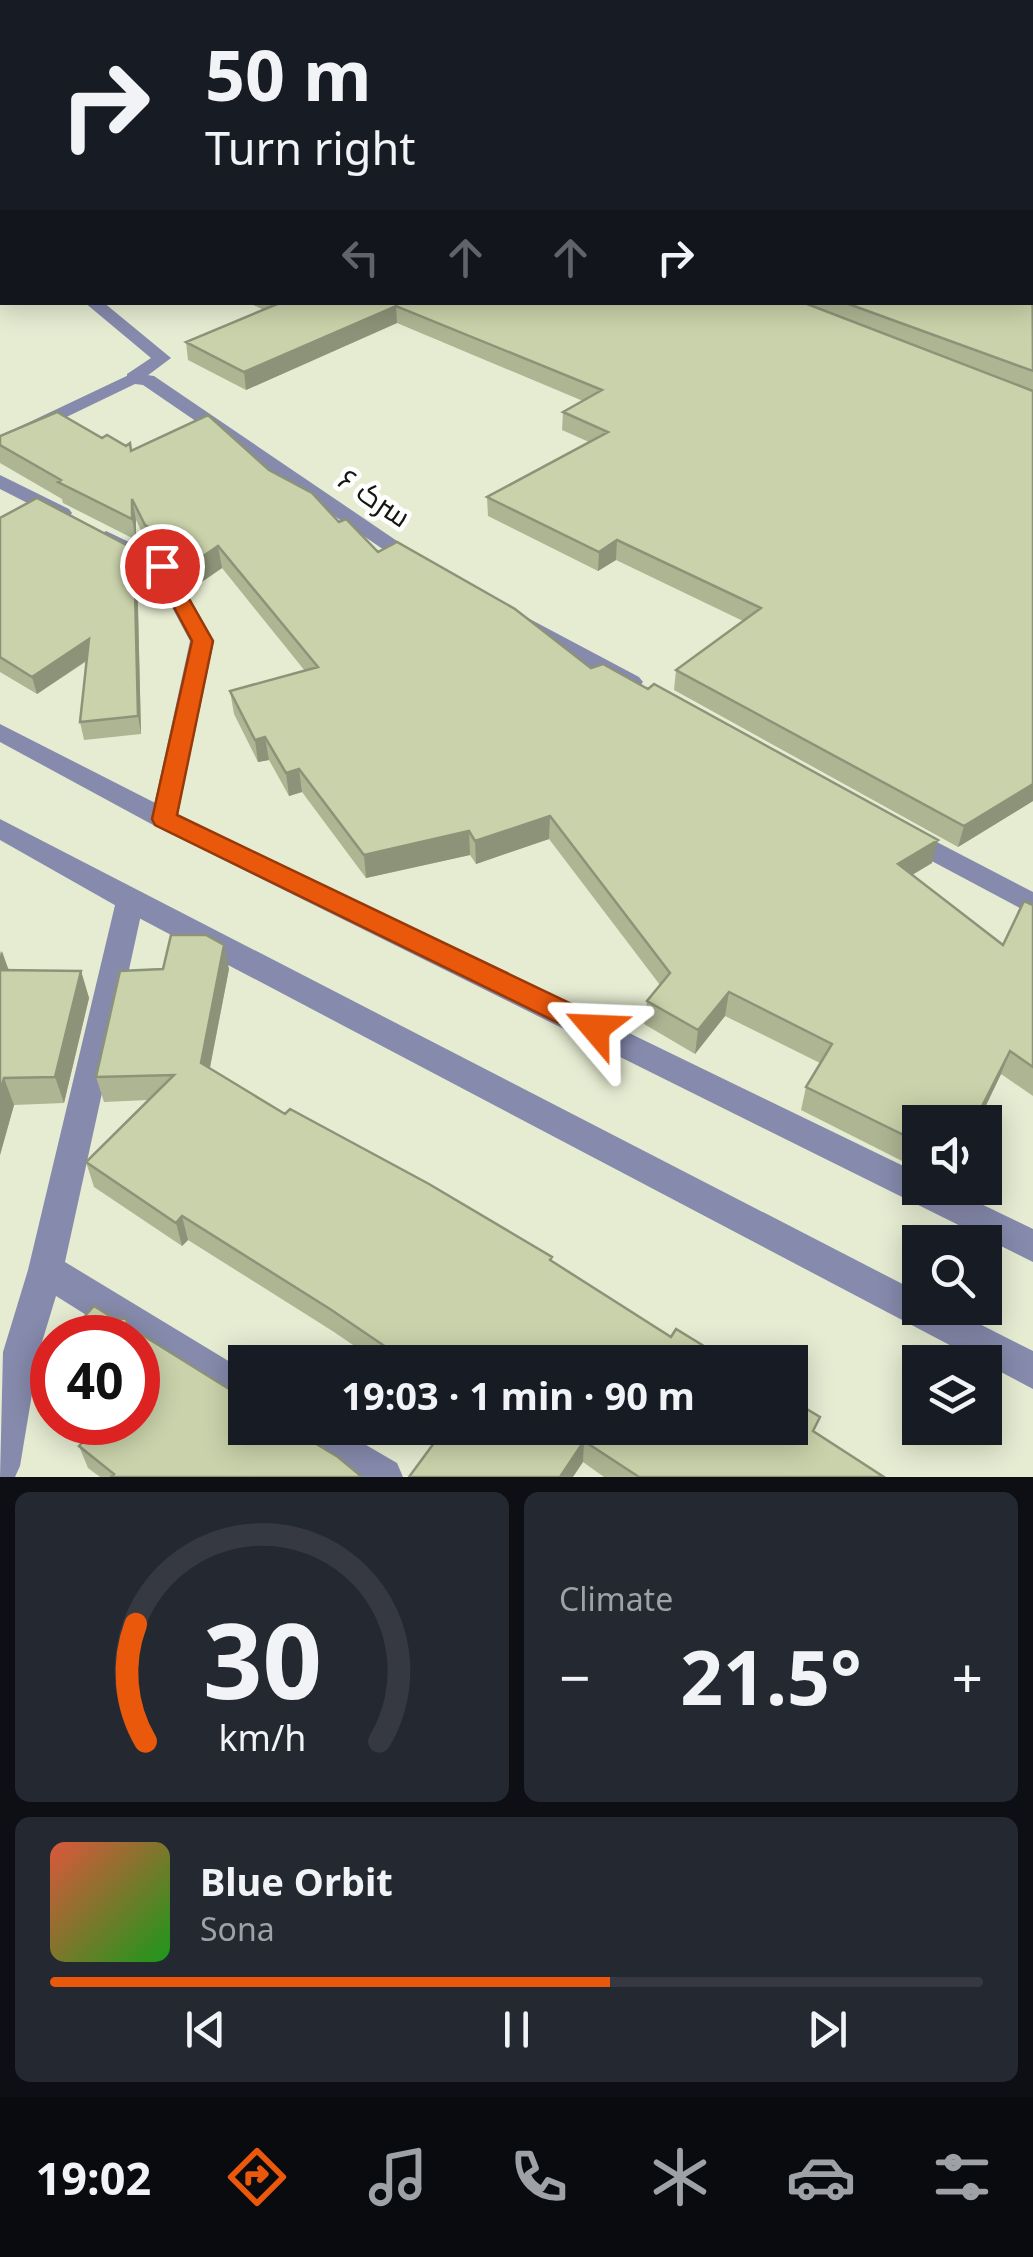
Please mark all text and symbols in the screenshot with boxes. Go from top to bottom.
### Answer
text: 50 m [205,26,372,122]
icon: right [40,40,170,170]
text: Turn right [205,117,416,178]
icon: left [333,230,388,285]
icon: ahead [438,230,493,285]
icon: ahead [543,230,598,285]
icon: right [648,230,703,285]
street label: سرک ۶ [331,458,419,536]
pin [120,524,205,609]
icon: arrive [135,539,190,594]
position arrow [543,976,647,1080]
map controls [902,1105,1002,1445]
button: sound [902,1105,1002,1205]
button: search [902,1225,1002,1325]
speed limit sign: 40 [30,1315,160,1445]
button: layers [902,1345,1002,1445]
text: 19:03 · 1 min · 90 m [341,1369,695,1421]
text: Climate [559,1577,673,1620]
text: 30 [203,1588,321,1729]
text: 21.5° [680,1625,862,1727]
text: − [559,1639,590,1714]
text: + [952,1639,983,1714]
text: km/h [218,1713,306,1761]
text: Blue Orbit [200,1855,393,1907]
text: Sona [200,1907,275,1950]
icon: previous [178,2002,233,2057]
icon: pause [489,2002,544,2057]
icon: next [800,2002,855,2057]
icon: directions [222,2142,292,2212]
icon: music [363,2142,433,2212]
icon: phone [504,2142,574,2212]
icon: climate [645,2142,715,2212]
icon: car [786,2142,856,2212]
icon: filters [927,2142,997,2212]
text: 19:02 [36,2147,151,2208]

